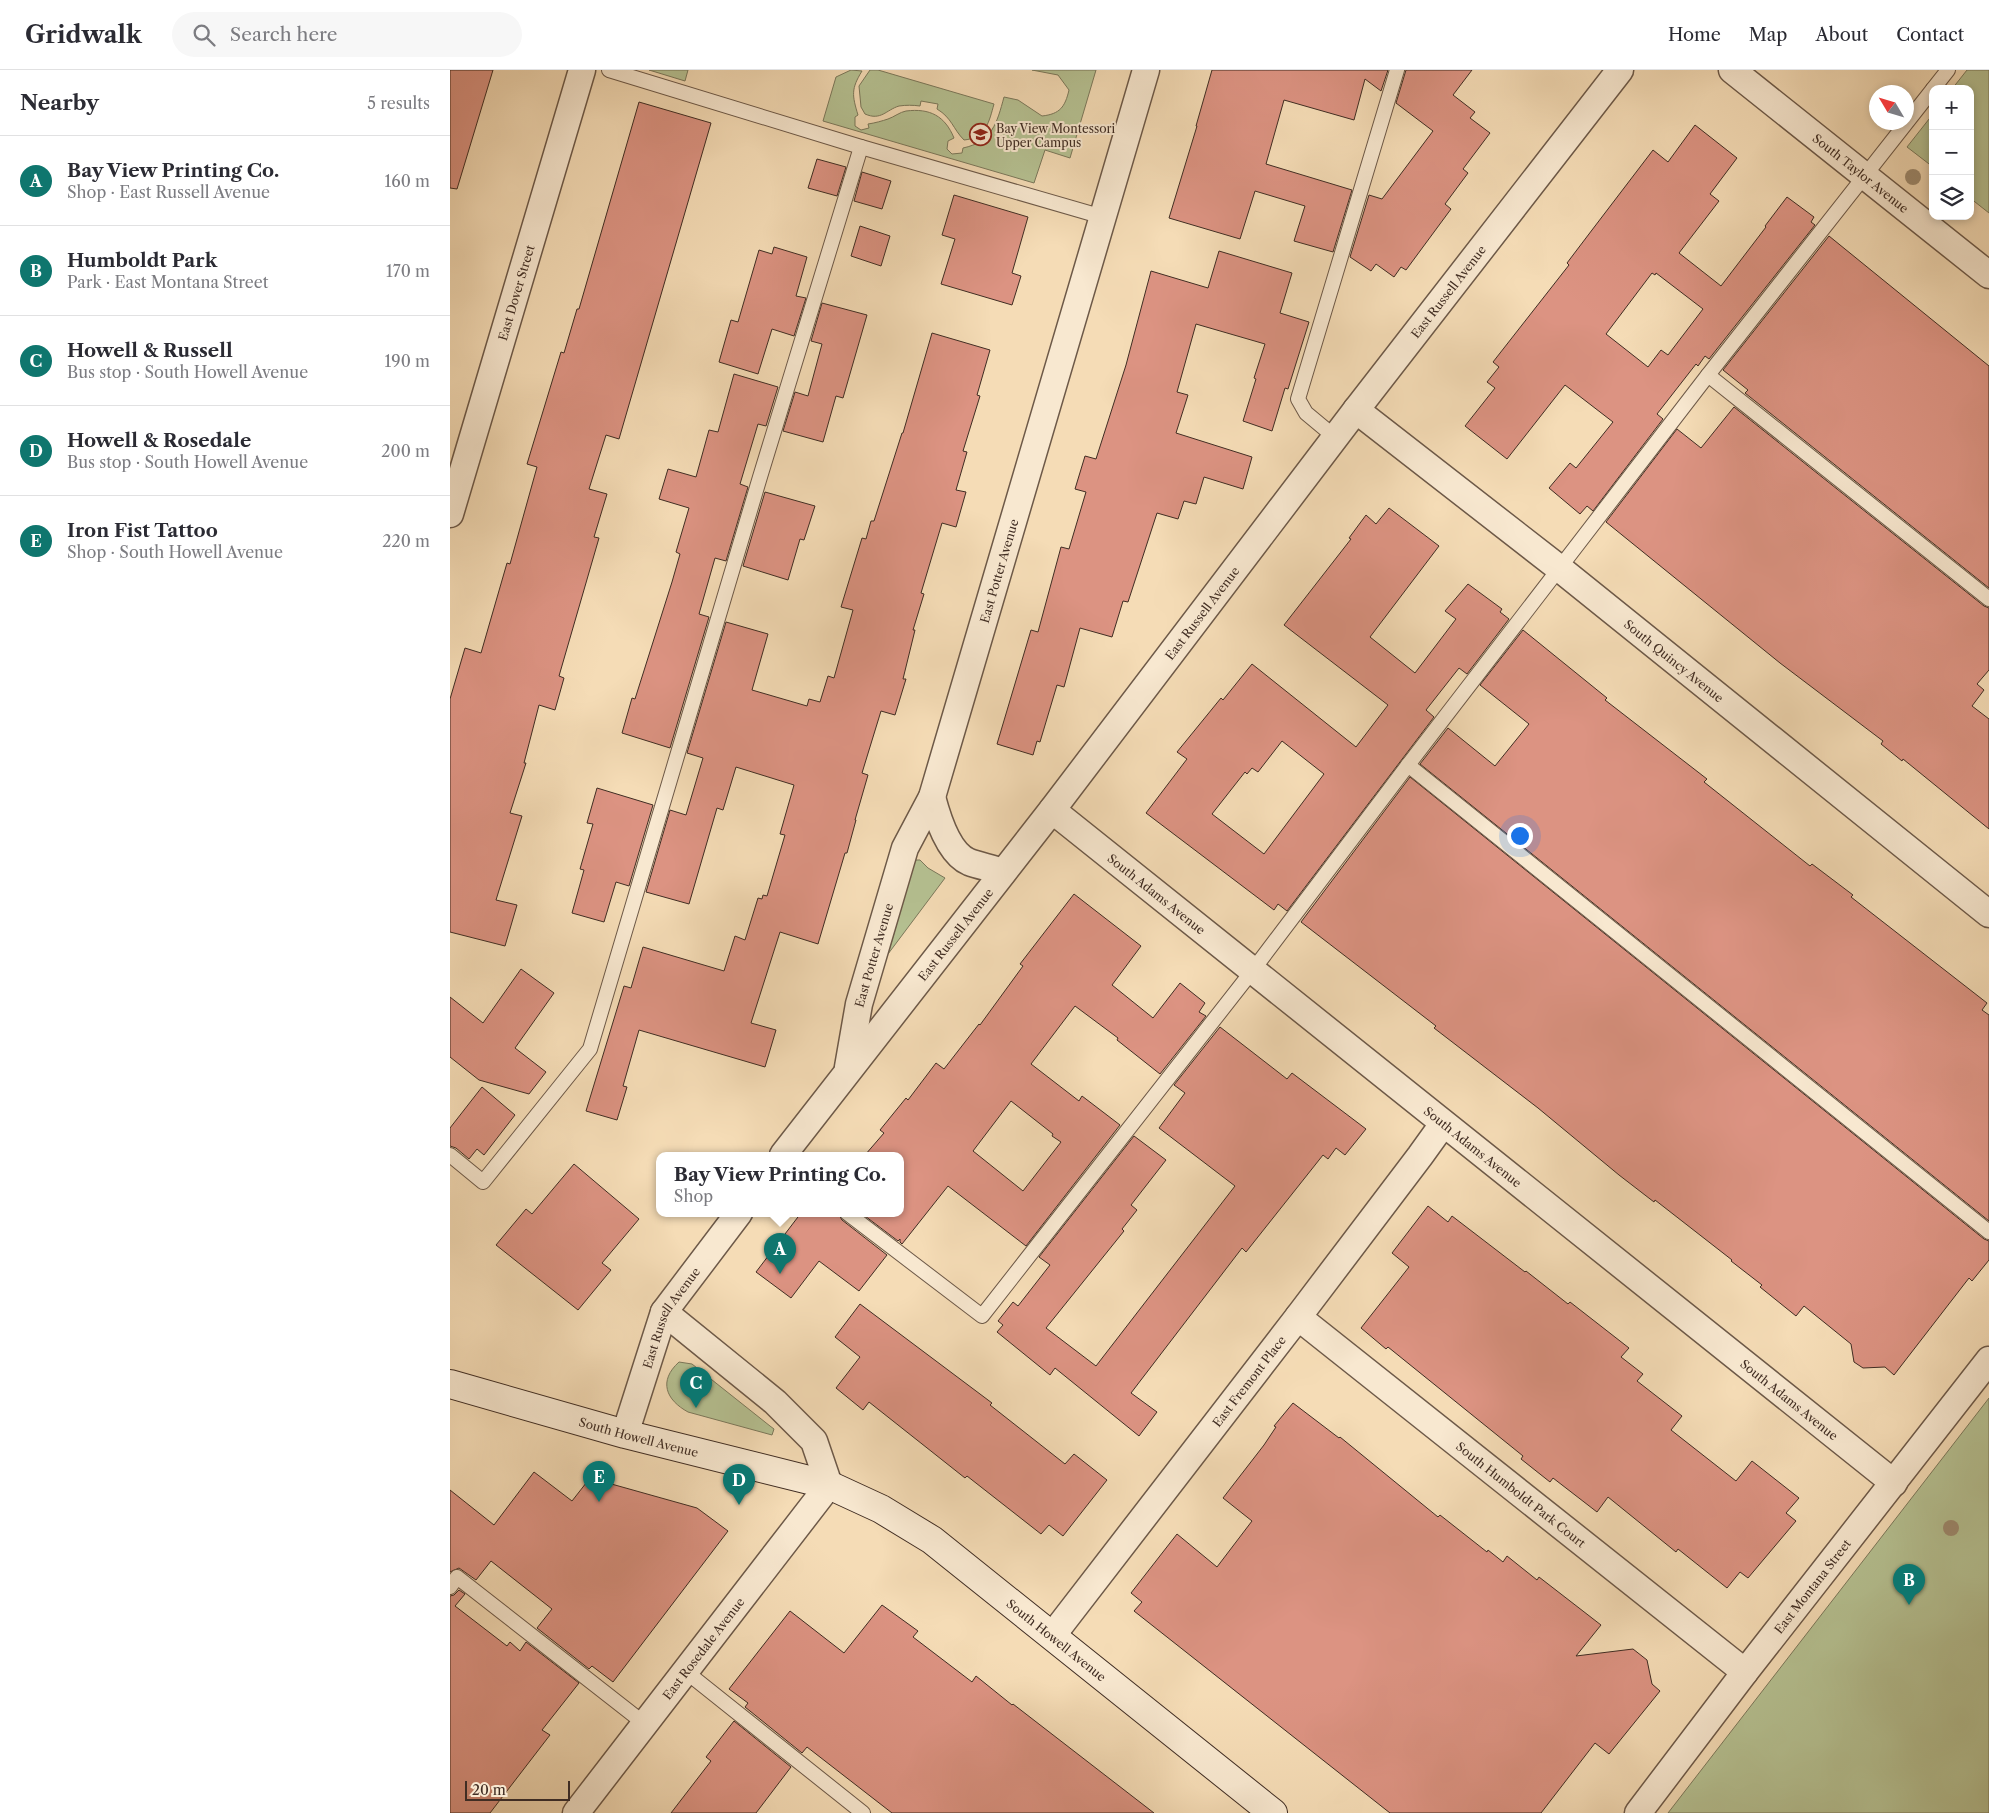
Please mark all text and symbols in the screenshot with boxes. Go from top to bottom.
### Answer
search box [172,12,522,57]
text: Gridwalk [25,20,142,49]
icon: search [190,21,218,49]
text: Search here [230,23,338,46]
text: Home [1668,24,1721,46]
text: Map [1749,24,1787,46]
text: About [1815,24,1868,46]
text: Contact [1896,24,1964,46]
north arrow [1869,85,1914,130]
map controls [1929,85,1974,220]
button: + [1929,85,1974,130]
text: Nearby [20,90,99,115]
text: 5 results [367,93,430,113]
place label: Bay View Montessori Upper Campus [996,121,1116,150]
school or university icon: Bay View Montessori Upper Campus [968,123,992,147]
street label: South Taylor Avenue [1810,130,1912,216]
button: − [1929,130,1974,175]
text: Bay View Printing Co. [67,159,279,182]
text: A [30,171,42,191]
text: 160 m [385,171,430,191]
button: layers [1929,175,1974,220]
text: Shop · East Russell Avenue [67,182,270,202]
street label: East Dover Street [495,242,537,342]
street label: East Russell Avenue [1407,242,1489,341]
text: Humboldt Park [67,249,217,272]
text: B [30,261,42,281]
text: 170 m [386,261,430,281]
text: Park · East Montana Street [67,272,268,292]
text: Howell & Russell [67,339,233,362]
text: C [30,351,42,371]
text: 190 m [385,351,430,371]
text: Bus stop · South Howell Avenue [67,362,308,382]
text: Howell & Rosedale [67,429,251,452]
text: D [29,441,43,461]
text: 200 m [381,441,430,461]
text: Bus stop · South Howell Avenue [67,452,308,472]
street label: East Potter Avenue [976,517,1021,625]
text: Iron Fist Tattoo [67,519,218,542]
text: E [30,531,42,551]
text: 220 m [382,531,430,551]
text: Shop · South Howell Avenue [67,542,283,562]
street label: East Russell Avenue [1162,563,1242,663]
street label: South Quincy Avenue [1621,616,1727,705]
your location [1507,823,1533,849]
street label: South Adams Avenue [1105,850,1209,937]
street label: East Russell Avenue [914,885,996,983]
street label: East Potter Avenue [851,901,896,1009]
street label: South Adams Avenue [1421,1103,1525,1190]
popup [656,1152,904,1217]
text: Bay View Printing Co. [674,1163,886,1186]
text: Shop [674,1186,713,1206]
pin: A [764,1233,796,1274]
street label: East Russell Avenue [639,1264,703,1370]
street label: East Fremont Place [1209,1332,1289,1430]
street label: South Adams Avenue [1738,1356,1841,1443]
pin: C [680,1367,712,1408]
street label: South Howell Avenue [577,1414,700,1460]
street label: South Humboldt Park Court [1453,1438,1589,1551]
pin: E [583,1461,615,1502]
pin: D [723,1464,755,1505]
street label: East Montana Street [1771,1535,1854,1636]
pin: B [1893,1564,1925,1605]
street label: East Rosedale Avenue [659,1594,747,1702]
street label: South Howell Avenue [1004,1596,1110,1684]
scale bar [465,1778,570,1801]
text: 20 m [472,1781,506,1799]

